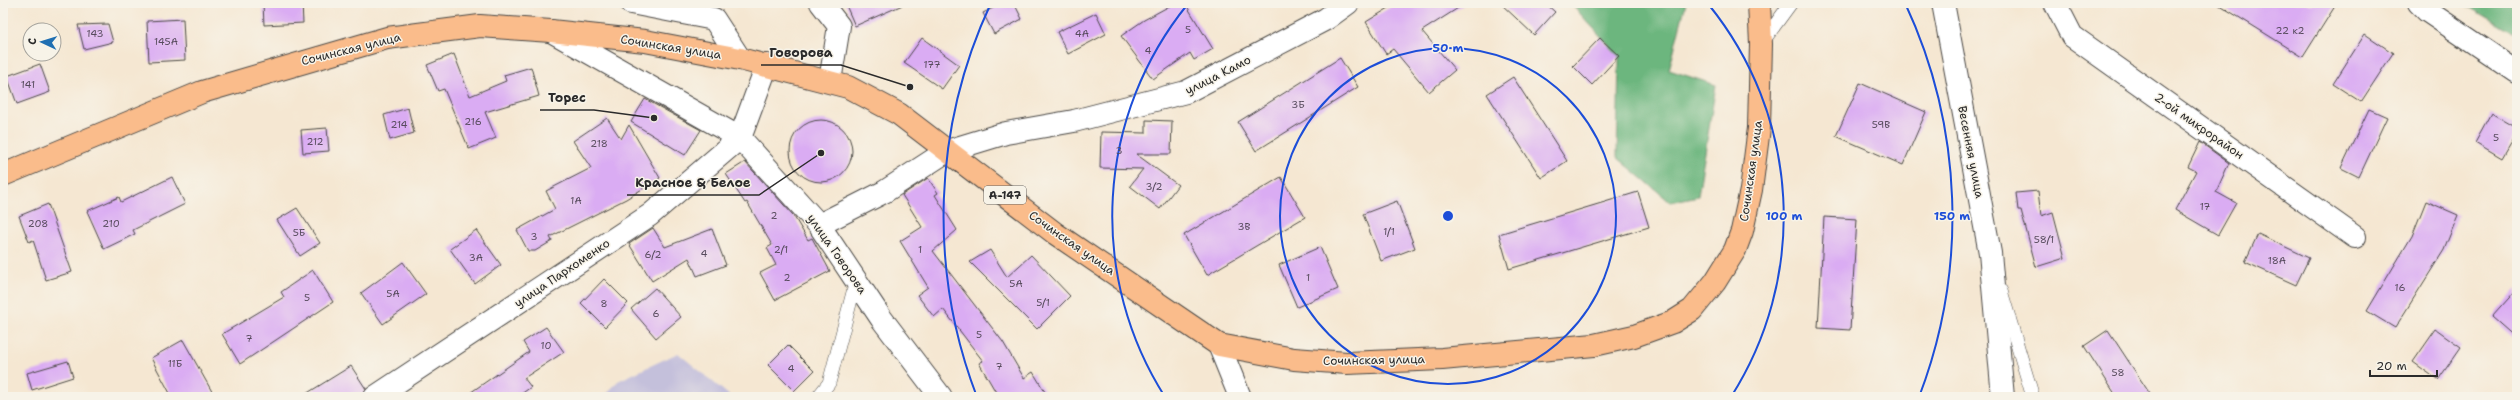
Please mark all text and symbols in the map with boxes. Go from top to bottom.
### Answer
north arrow [22,22,62,62]
house number: 5 [1185,23,1191,36]
house number: 22 к2 [2276,24,2304,37]
house number: 143 [86,27,104,40]
house number: 4А [1075,27,1089,40]
street label: Сочинская улица [300,29,403,69]
street label: Сочинская улица [619,31,723,63]
house number: 145А [154,35,178,48]
text: С [25,37,40,45]
callout: Говорова [761,40,841,65]
text: 50 m [1433,40,1464,56]
text: Говорова [769,44,833,61]
house number: 4 [1145,44,1152,57]
street label: улица Камо [1182,52,1254,98]
house number: 177 [923,58,941,71]
house number: 141 [21,78,35,91]
callout: Торес [540,85,594,110]
text: Торес [548,89,586,106]
street label: 2-ой микрорайон [2151,89,2247,163]
house number: 3Б [1291,98,1305,111]
street label: Весенняя улица [1954,104,1988,200]
house number: 216 [464,115,482,128]
house number: 214 [390,118,408,131]
house number: 59В [1872,118,1890,131]
street label: Сочинская улица [1736,119,1766,223]
house number: 5 [2493,131,2499,144]
house number: 212 [306,135,324,148]
house number: 218 [590,137,608,150]
house number: 3 [1116,144,1123,157]
callout: Красное & Белое [627,170,759,195]
text: Красное & Белое [635,174,751,191]
house number: 3/2 [1145,180,1163,193]
road number: А-147 [984,186,1026,204]
house number: 1А [570,194,582,207]
house number: 17 [2200,200,2210,213]
street label: Сочинская улица [1026,207,1119,279]
text: 100 m [1766,208,1803,224]
text: 150 m [1934,208,1970,224]
house number: 2 [771,209,778,222]
centre of rings [1441,209,1455,223]
street label: улица Говорова [804,211,871,297]
house number: 208 [28,217,48,230]
house number: 210 [102,217,120,230]
house number: 3В [1238,220,1251,233]
house number: 1/1 [1383,225,1395,238]
house number: 5Б [293,226,305,239]
house number: 3 [531,230,538,243]
house number: 58/1 [2034,233,2054,246]
street label: улица Пархоменко [511,235,613,311]
house number: 2/1 [774,243,788,256]
house number: 1 [918,243,922,256]
house number: 4 [701,247,708,260]
house number: 6/2 [644,248,662,261]
house number: 3А [469,251,483,264]
house number: 18А [2268,254,2286,267]
house number: 2 [784,271,791,284]
house number: 1 [1306,271,1310,284]
house number: 5А [1009,277,1023,290]
house number: 16 [2395,281,2405,294]
house number: 5А [386,287,400,300]
house number: 5 [304,291,310,304]
house number: 5/1 [1036,296,1050,309]
house number: 8 [601,297,608,310]
house number: 6 [653,307,660,320]
house number: 5 [976,328,982,341]
house number: 7 [246,332,253,345]
house number: 10 [541,339,551,352]
street label: Сочинская улица [1323,351,1426,369]
scale bar [2370,352,2437,378]
house number: 11Б [168,357,182,370]
text: 20 m [2376,358,2407,374]
house number: 7 [996,360,1003,373]
house number: 4 [788,362,795,375]
house number: 58 [2112,366,2124,379]

